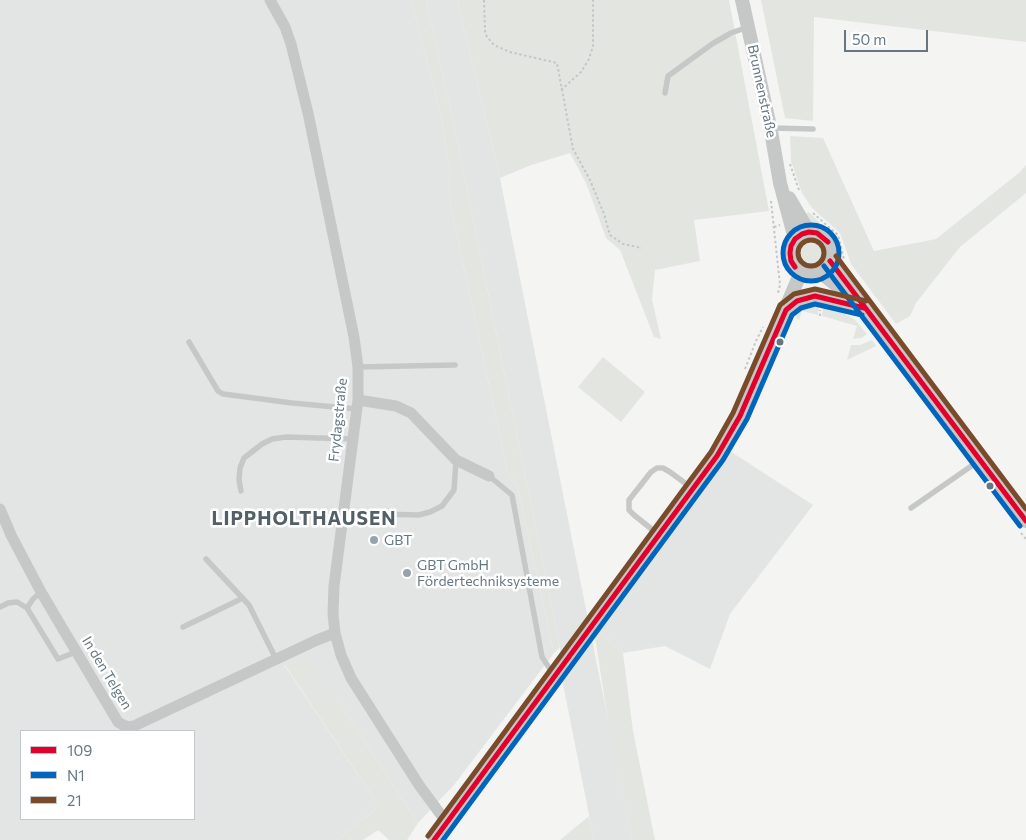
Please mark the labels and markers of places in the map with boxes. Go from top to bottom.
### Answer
unlabelled marker [775,337,785,347]
unlabelled marker [985,481,995,491]
place label: GBT [384,532,412,548]
marker: GBT [368,534,380,546]
place label: GBT GmbH Fördertechniksysteme [417,557,559,590]
marker: GBT GmbH Fördertechniksysteme [401,567,413,579]

